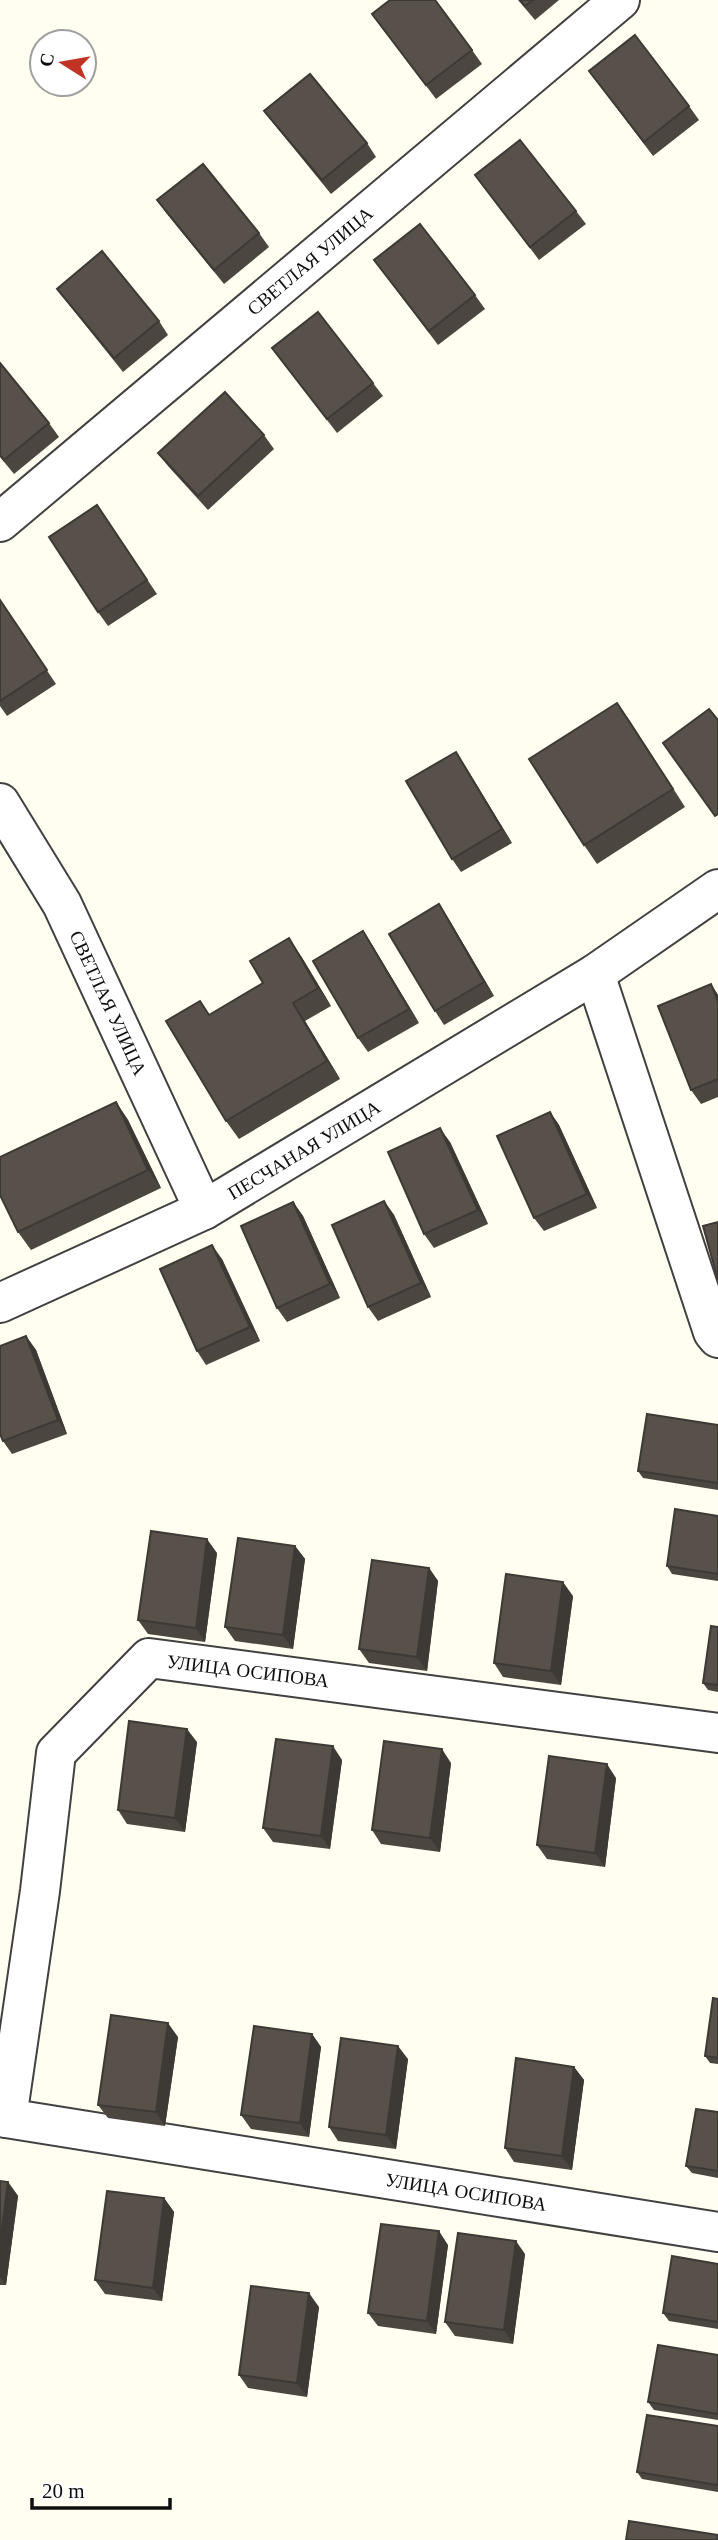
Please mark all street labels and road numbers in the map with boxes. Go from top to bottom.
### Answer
street label: СВЕТЛАЯ УЛИЦА [243,202,377,320]
street label: СВЕТЛАЯ УЛИЦА [65,927,151,1079]
street label: ПЕСЧАНАЯ УЛИЦА [224,1096,384,1204]
street label: УЛИЦА ОСИПОВА [166,1651,330,1691]
street label: УЛИЦА ОСИПОВА [384,2169,548,2215]

